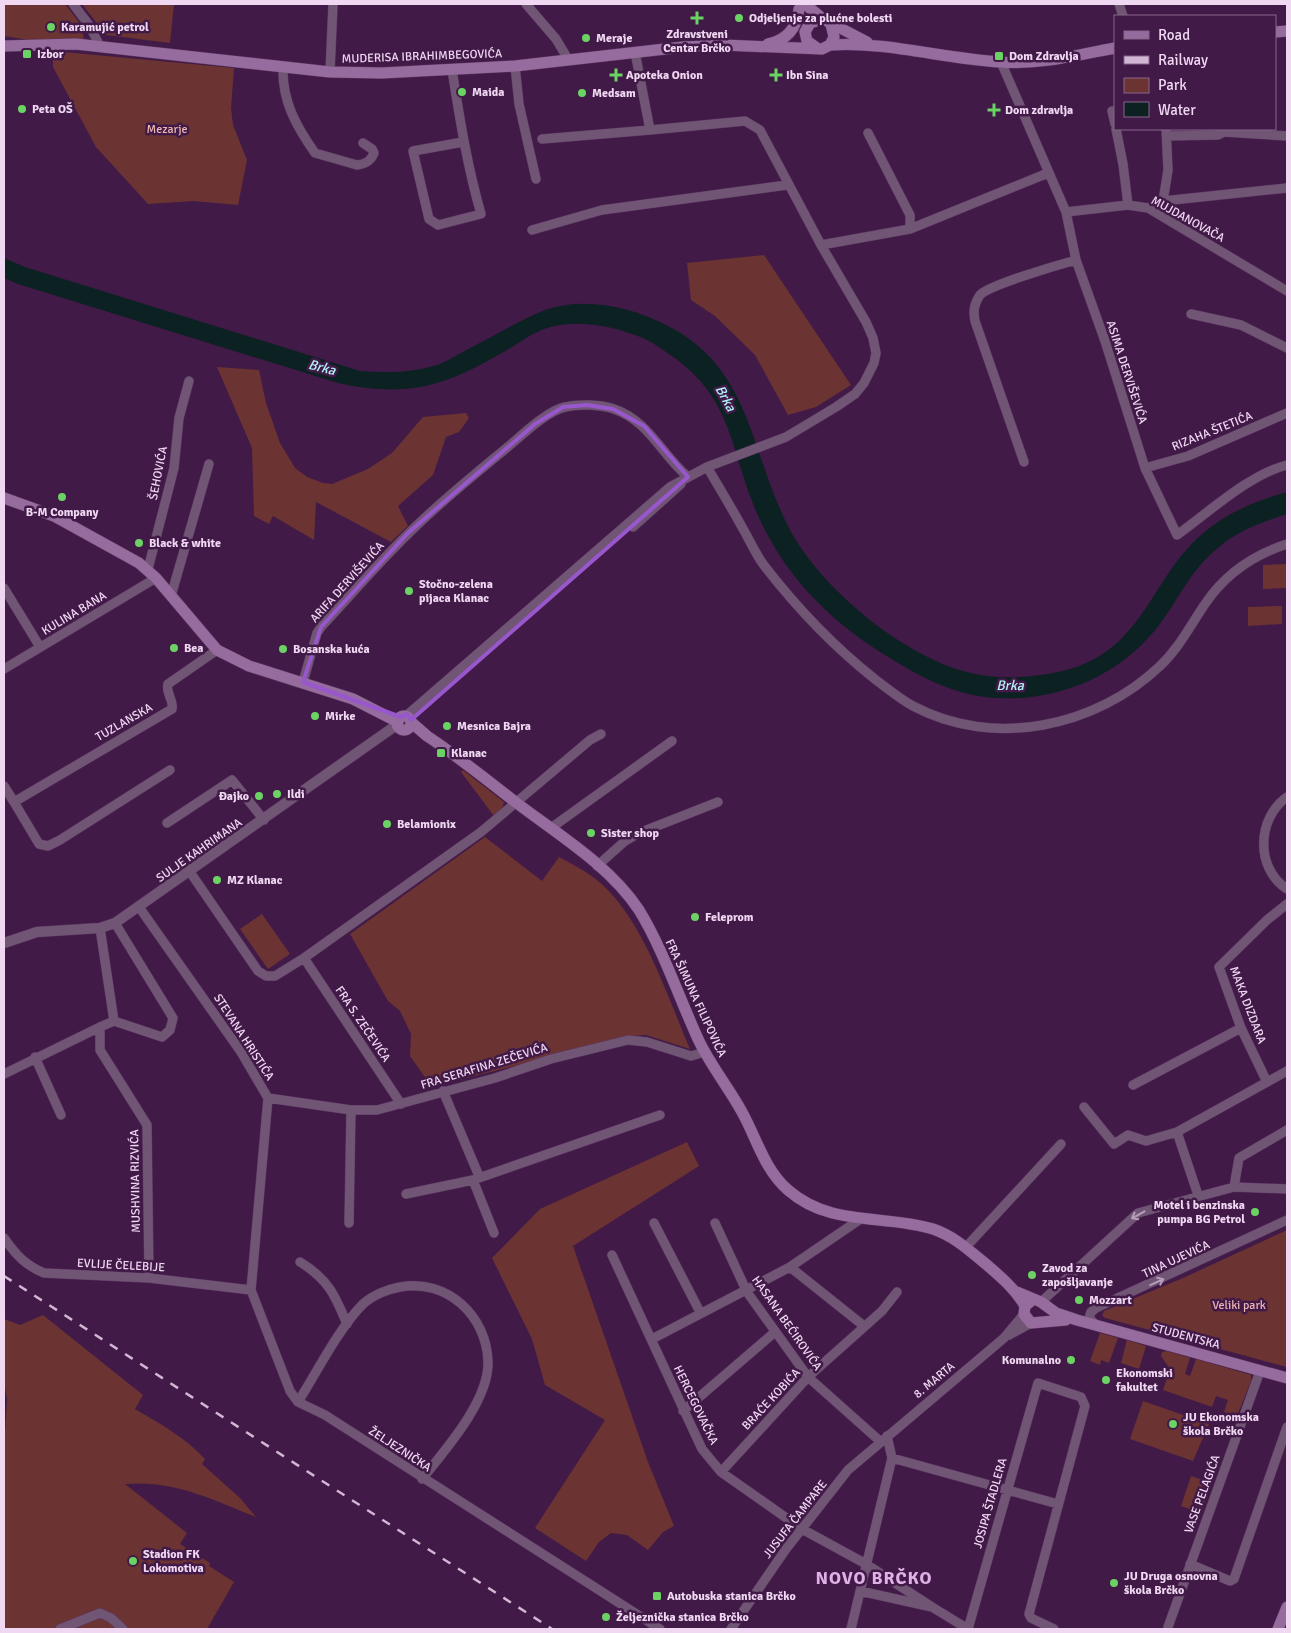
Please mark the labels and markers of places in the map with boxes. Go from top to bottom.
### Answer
marker: Zdravstveni Centar Brčko [690,11,704,25]
place label: Odjeljenje za plućne bolesti [749,11,892,26]
marker: Odjeljenje za plućne bolesti [733,12,745,24]
place label: Karamujić petrol [61,20,149,35]
marker: Karamujić petrol [45,21,57,33]
place label: Zdravstveni Centar Brčko [663,27,731,56]
place label: Meraje [596,31,632,46]
marker: Meraje [580,32,592,44]
place label: Izbor [37,47,64,62]
marker: Izbor [21,48,33,60]
place label: Dom Zdravlja [1009,49,1079,64]
marker: Dom Zdravlja [993,50,1005,62]
place label: Apoteka Onion [626,68,703,83]
place label: Ibn Sina [786,68,828,83]
marker: Apoteka Onion [610,69,622,81]
marker: Ibn Sina [770,69,782,81]
place label: Maida [472,85,504,100]
marker: Maida [456,86,468,98]
place label: Medsam [592,86,636,101]
marker: Medsam [576,87,588,99]
place label: Peta OŠ [32,101,73,117]
marker: Peta OŠ [16,103,28,115]
marker: Dom zdravlja [987,103,1001,117]
place label: Dom zdravlja [1005,103,1073,118]
marker: B-M Company [56,491,68,503]
place label: B-M Company [26,505,98,520]
place label: Black & white [149,536,221,551]
marker: Black & white [133,537,145,549]
place label: Stočno-zelena pijaca Klanac [419,577,493,606]
marker: Stočno-zelena pijaca Klanac [403,585,415,597]
place label: Bea [184,641,204,656]
marker: Bea [168,642,180,654]
place label: Bosanska kuća [293,642,370,657]
marker: Bosanska kuća [277,643,289,655]
place label: Mirke [325,709,355,724]
marker: Mirke [309,710,321,722]
place label: Mesnica Bajra [457,719,531,734]
marker: Mesnica Bajra [441,720,453,732]
place label: Klanac [451,746,487,761]
marker: Klanac [435,747,447,759]
place label: Ildi [287,787,305,802]
marker: Ildi [271,788,283,800]
place label: Đajko [219,789,249,804]
marker: Đajko [253,790,265,802]
place label: Belamionix [397,817,456,832]
marker: Belamionix [381,818,393,830]
place label: Sister shop [601,826,659,841]
marker: Sister shop [585,827,597,839]
place label: MZ Klanac [227,873,283,888]
marker: MZ Klanac [211,874,223,886]
place label: Feleprom [705,910,754,925]
marker: Feleprom [689,911,701,923]
place label: Motel i benzinska pumpa BG Petrol [1154,1198,1245,1227]
marker: Motel i benzinska pumpa BG Petrol [1249,1206,1261,1218]
place label: Zavod za zapošljavanje [1042,1261,1113,1290]
marker: Zavod za zapošljavanje [1026,1269,1038,1281]
place label: Mozzart [1089,1293,1132,1308]
marker: Mozzart [1073,1294,1085,1306]
place label: Komunalno [1002,1353,1061,1368]
marker: Komunalno [1065,1354,1077,1366]
place label: Ekonomski fakultet [1115,1366,1173,1395]
marker: Ekonomski fakultet [1100,1374,1112,1386]
place label: JU Ekonomska škola Brčko [1183,1410,1259,1439]
marker: JU Ekonomska škola Brčko [1167,1418,1179,1430]
place label: Stadion FK Lokomotiva [143,1547,204,1576]
marker: Stadion FK Lokomotiva [127,1555,139,1567]
place label: JU Druga osnovna škola Brčko [1124,1569,1218,1598]
marker: JU Druga osnovna škola Brčko [1108,1577,1120,1589]
place label: Autobuska stanica Brčko [667,1589,796,1604]
marker: Autobuska stanica Brčko [651,1590,663,1602]
place label: Željeznička stanica Brčko [616,1610,749,1625]
marker: Željeznička stanica Brčko [600,1611,612,1623]

